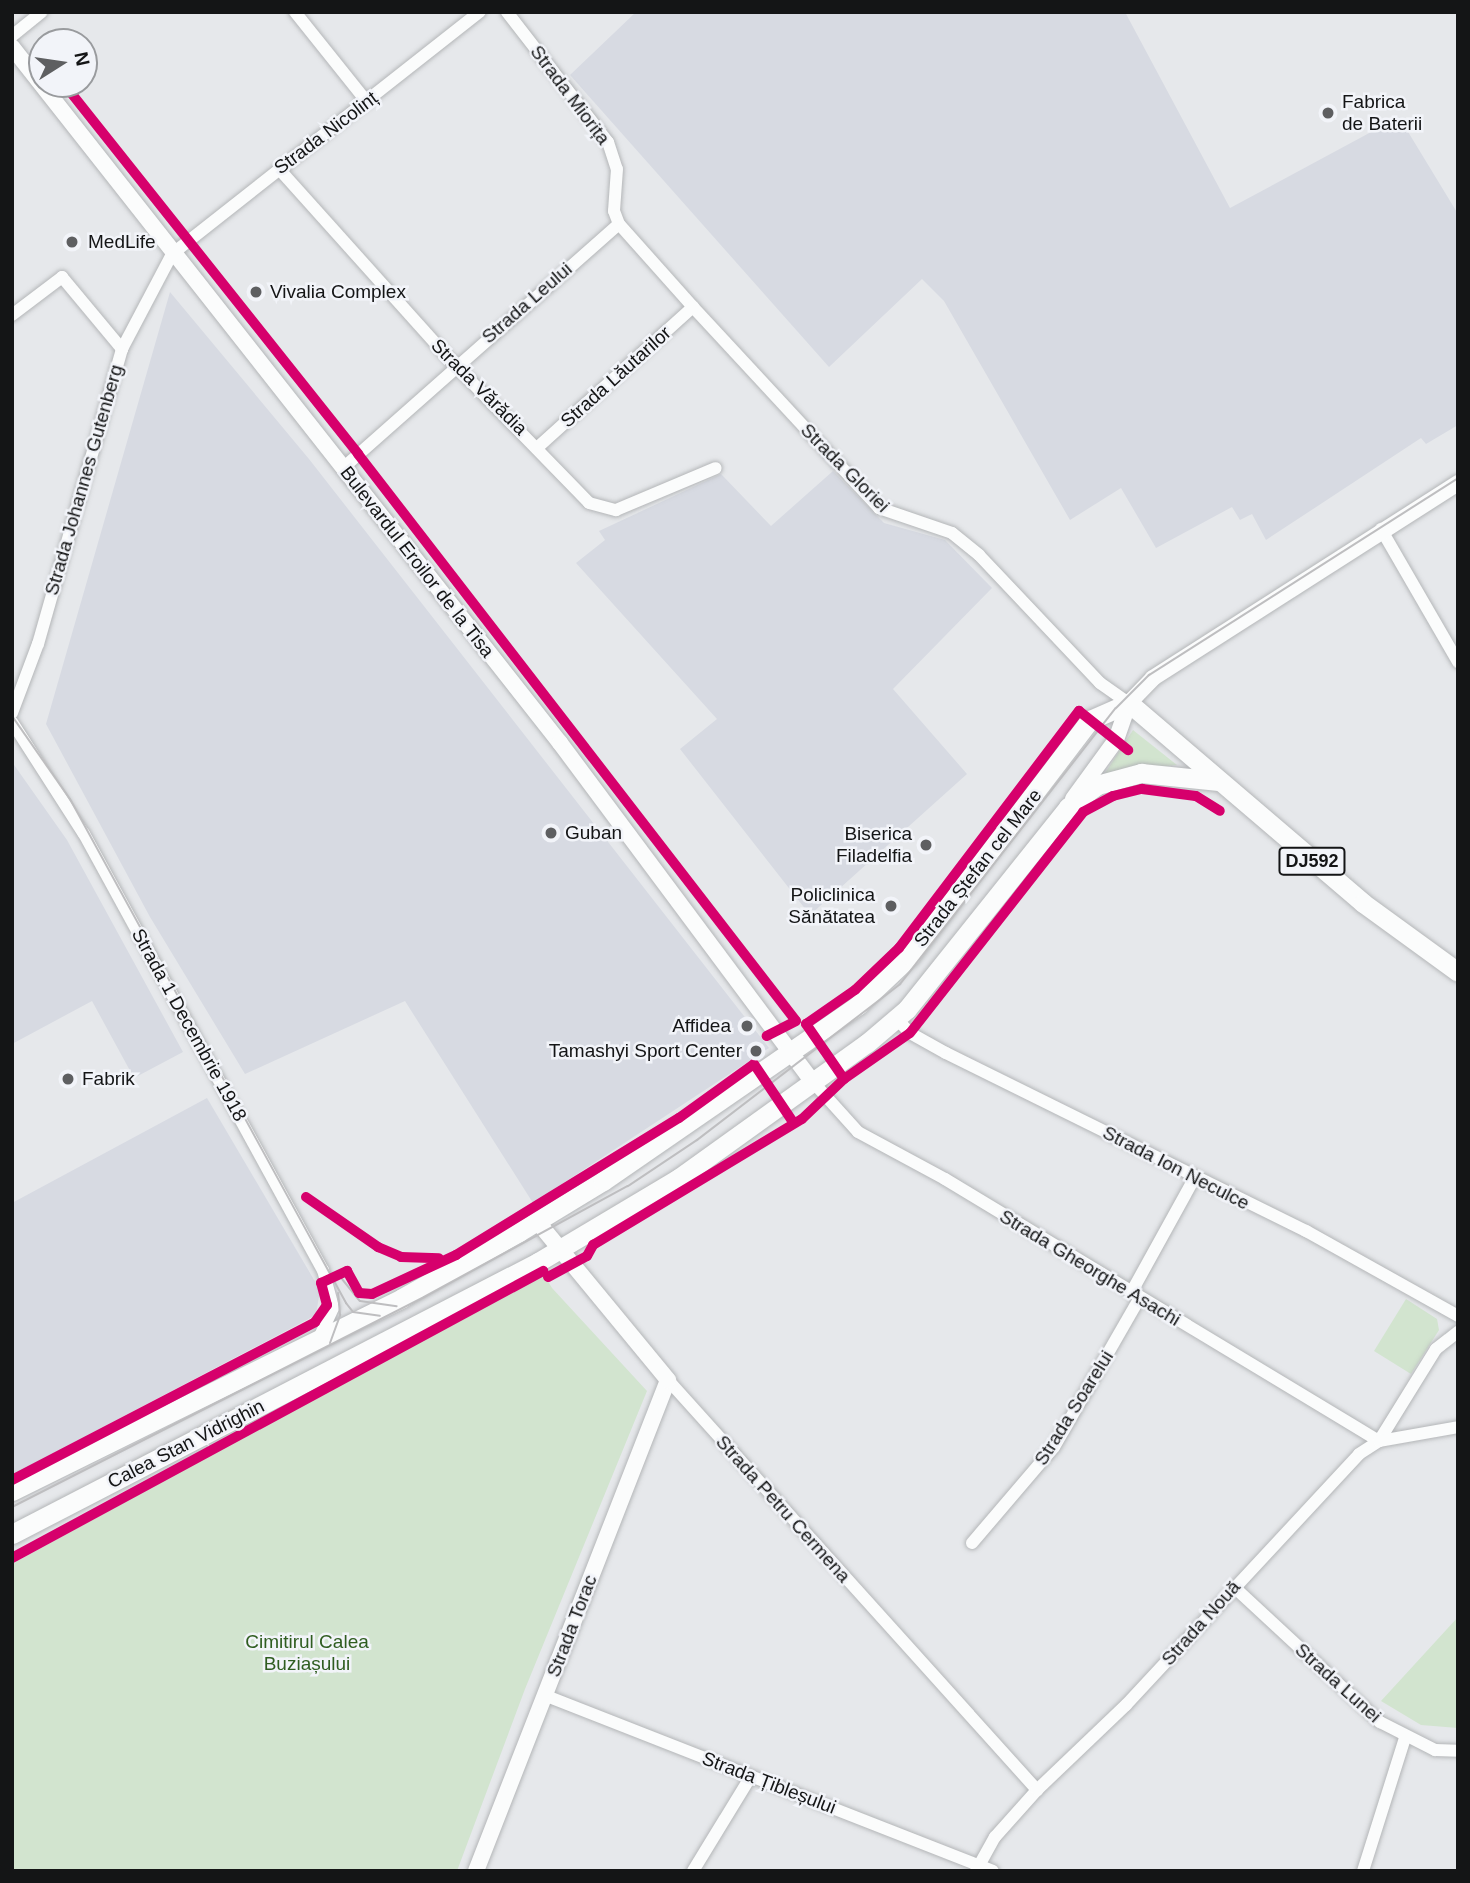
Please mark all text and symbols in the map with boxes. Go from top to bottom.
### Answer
north arrow [28,28,98,98]
street label: Strada Miorița [525,41,615,149]
text: N [70,50,94,68]
street label: Strada Nicolinț [270,87,382,179]
place label: Fabrica de Baterii [1342,91,1422,135]
marker: Fabrica de Baterii [1320,105,1336,121]
place label: MedLife [88,231,156,253]
marker: MedLife [62,232,82,252]
street label: Strada Leului [477,258,577,348]
place label: Vivalia Complex [270,281,406,303]
marker: Vivalia Complex [248,284,264,300]
street label: Strada Lăutarilor [556,322,676,432]
street label: Strada Vărădia [426,334,532,440]
street label: Strada Johannes Gutenberg [40,362,128,598]
street label: Strada Gloriei [796,419,894,517]
street label: Bulevardul Eroilor de la Tisa [335,462,499,662]
street label: Strada Ștefan cel Mare [909,784,1047,952]
place label: Guban [565,822,622,844]
place label: Biserica Filadelfia [836,823,912,867]
marker: Guban [543,825,559,841]
marker: Biserica Filadelfia [918,837,934,853]
road number: DJ592 [1277,846,1347,876]
place label: Policlinica Sănătatea [788,884,875,928]
marker: Policlinica Sănătatea [881,896,901,916]
street label: Strada 1 Decembrie 1918 [127,925,251,1125]
place label: Affidea [672,1015,731,1037]
marker: Affidea [737,1016,757,1036]
place label: Tamashyi Sport Center [549,1040,742,1062]
marker: Tamashyi Sport Center [748,1043,764,1059]
place label: Fabrik [82,1068,135,1090]
marker: Fabrik [60,1071,76,1087]
street label: Strada Ion Neculce [1099,1121,1253,1215]
street label: Strada Gheorghe Asachi [995,1205,1185,1331]
street label: Strada Soarelui [1030,1346,1118,1470]
street label: Calea Stan Vidrighin [104,1395,268,1493]
street label: Strada Petru Cermena [711,1431,855,1587]
street label: Strada Torac [542,1572,602,1680]
street label: Strada Nouă [1157,1576,1245,1670]
park label: Cimitirul Calea Buziașului [245,1631,369,1675]
street label: Strada Lunei [1290,1638,1386,1728]
street label: Strada Țibleșului [699,1747,839,1819]

